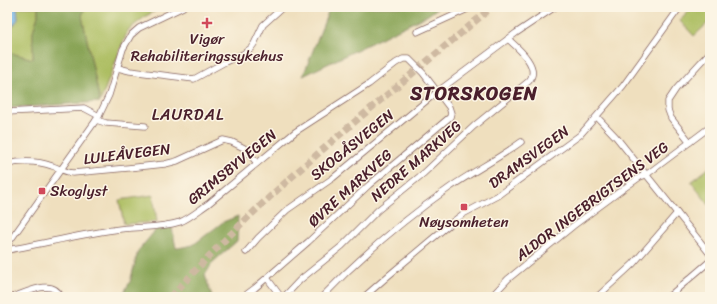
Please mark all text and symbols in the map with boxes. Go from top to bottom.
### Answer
marker: Vigør Rehabiliteringssykehus [201,17,213,29]
place label: Vigør Rehabiliteringssykehus [131,26,283,69]
district label: STORSKOGEN [409,77,538,110]
district label: LAURDAL [152,100,224,129]
street label: SKOGÅSVEGEN [304,102,400,187]
street label: NEDRE MARKVEG [364,114,468,208]
street label: DRAMSVEGEN [483,118,575,195]
street label: GRIMSBYVEGEN [181,122,283,212]
street label: ALDOR INGEBRIGTSENS VEG [509,134,674,268]
street label: LULEÅVEGEN [82,136,172,172]
street label: ØVRE MARKVEG [302,142,399,233]
place label: Skoglyst [50,178,109,204]
marker: Skoglyst [37,186,47,196]
marker: Nøysomheten [459,202,469,212]
place label: Nøysomheten [419,209,509,235]

